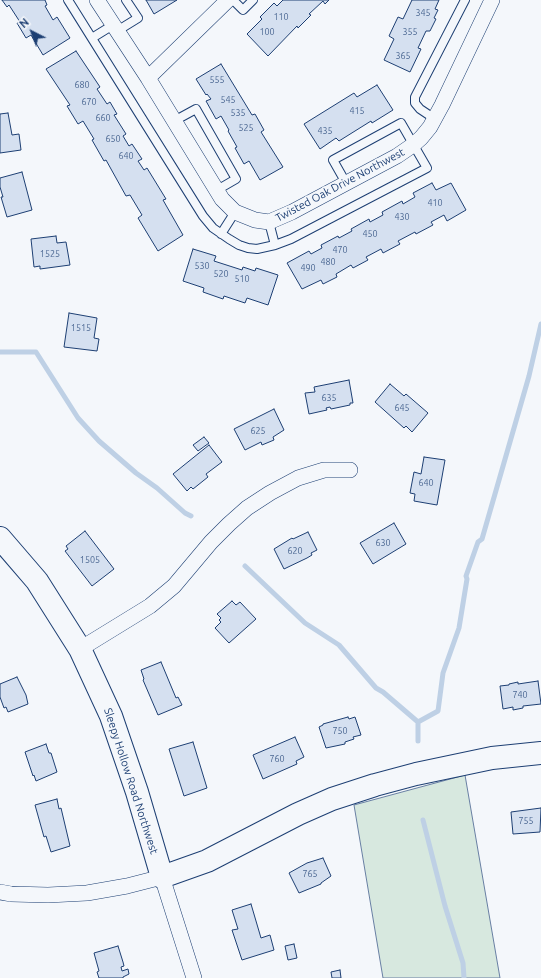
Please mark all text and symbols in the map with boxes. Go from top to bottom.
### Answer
house number: 345 [415,8,431,18]
north arrow [12,12,52,52]
house number: 110 [273,12,289,22]
text: N [17,16,31,30]
house number: 100 [259,27,275,37]
house number: 355 [402,27,418,37]
house number: 365 [395,51,411,61]
house number: 555 [209,75,225,85]
house number: 680 [74,80,90,90]
house number: 545 [220,95,236,105]
house number: 670 [81,97,97,107]
house number: 415 [349,106,365,116]
house number: 535 [230,108,246,118]
house number: 660 [95,113,111,123]
house number: 525 [238,123,254,133]
house number: 435 [317,126,333,136]
house number: 650 [105,134,121,144]
street label: Twisted Oak Drive Northwest [273,145,407,225]
house number: 640 [118,151,134,161]
house number: 410 [427,198,443,208]
house number: 430 [394,212,410,222]
house number: 450 [362,229,378,239]
house number: 470 [332,245,348,255]
house number: 1525 [40,249,60,259]
house number: 480 [320,257,336,267]
house number: 530 [194,261,210,271]
house number: 490 [300,263,316,273]
house number: 520 [213,269,229,279]
house number: 510 [234,274,250,284]
house number: 1515 [71,323,91,333]
house number: 635 [321,393,337,403]
house number: 645 [394,403,410,413]
house number: 625 [250,426,266,436]
house number: 640 [418,478,434,488]
house number: 630 [375,538,391,548]
house number: 620 [287,546,303,556]
house number: 1505 [80,555,100,565]
house number: 740 [512,690,528,700]
street label: Sleepy Hollow Road Northwest [101,706,161,856]
house number: 750 [332,726,348,736]
house number: 760 [269,754,285,764]
house number: 755 [518,816,534,826]
house number: 765 [302,869,318,879]

